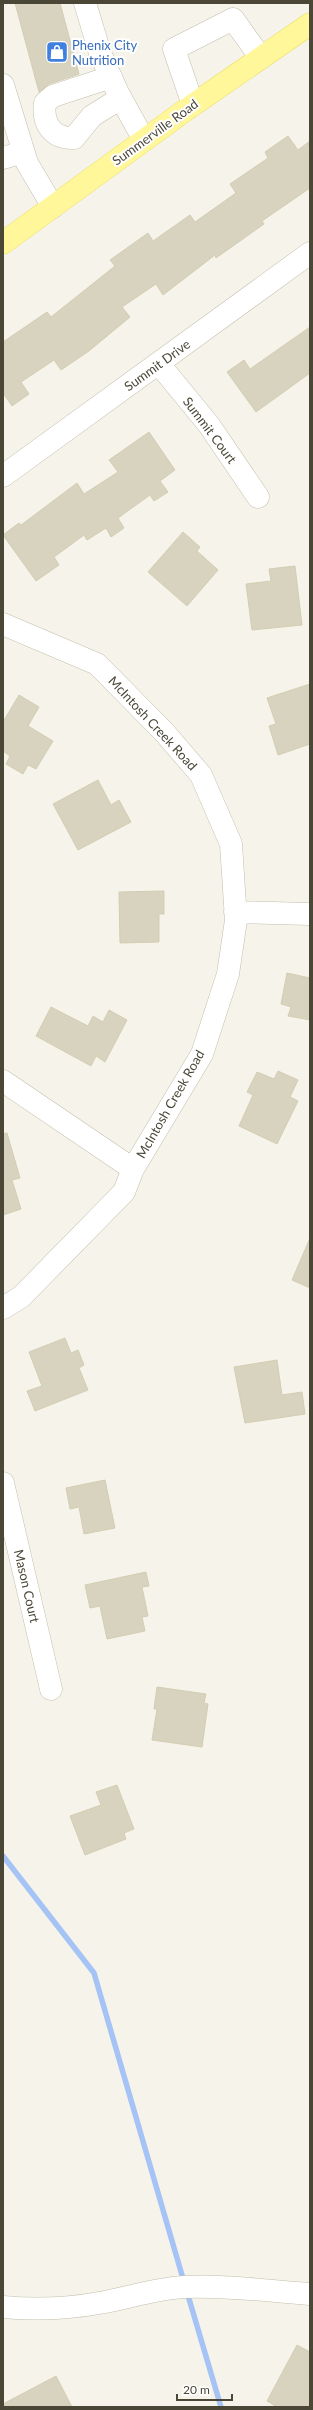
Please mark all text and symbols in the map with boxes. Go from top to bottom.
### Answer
place label: Phenix City Nutrition [72,37,138,68]
shop icon: Phenix City Nutrition [44,39,70,65]
street label: Summerville Road [109,96,201,168]
street label: Summit Drive [121,336,193,394]
street label: Summit Court [180,394,240,467]
street label: McIntosh Creek Road [105,673,201,773]
street label: McIntosh Creek Road [132,1047,208,1161]
street label: Mason Court [11,1548,43,1624]
scale bar [177,2376,232,2402]
text: 20 m [183,2382,210,2397]

